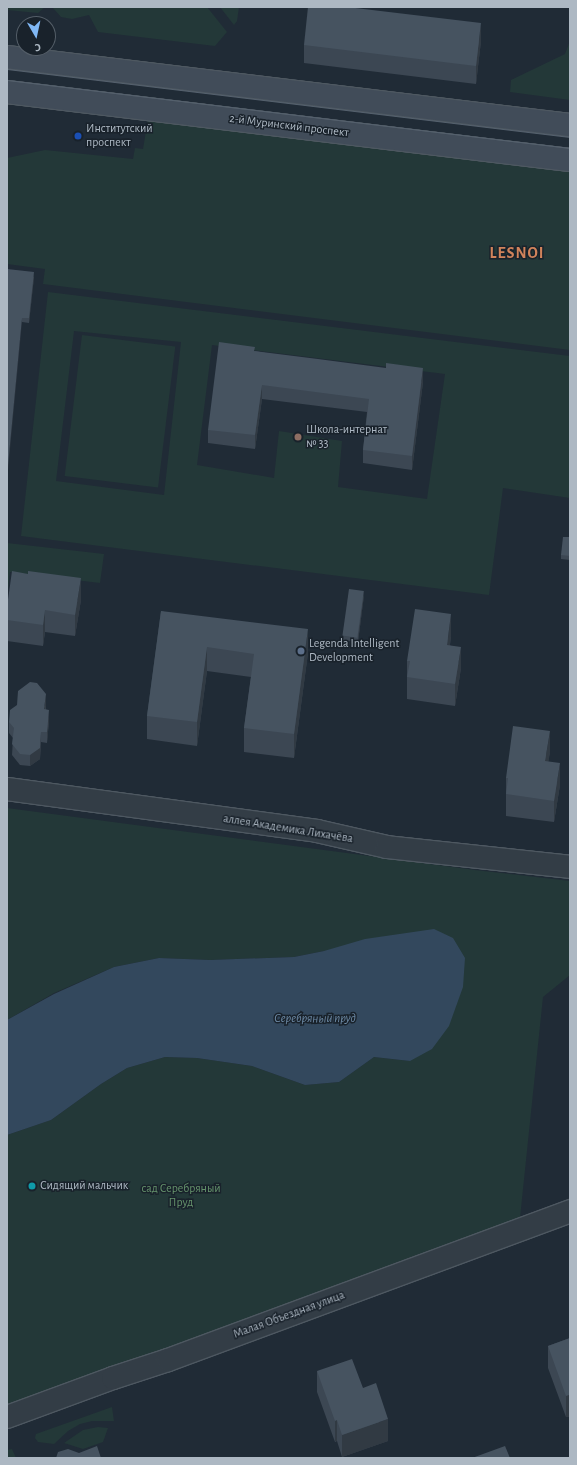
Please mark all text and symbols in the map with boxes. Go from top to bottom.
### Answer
north arrow [16,16,56,56]
text: С [34,41,42,53]
street label: 2-й Муринский проспект [228,112,350,140]
place label: Институтский проспект [86,122,153,150]
marker: Институтский проспект [73,131,83,141]
district label: LESNOI [490,243,544,263]
place label: Школа-интернат № 33 [306,423,387,451]
marker: Школа-интернат № 33 [293,432,303,442]
place label: Legenda Intelligent Development [309,637,399,665]
marker: Legenda Intelligent Development [296,646,306,656]
street label: аллея Академика Лихачёва [222,812,354,846]
water label: Серебряный пруд [274,1011,356,1027]
place label: Сидящий мальчик [40,1179,128,1193]
marker: Сидящий мальчик [27,1181,37,1191]
park label: сад Серебряный Пруд [141,1182,221,1210]
street label: Малая Объездная улица [231,1288,347,1342]

